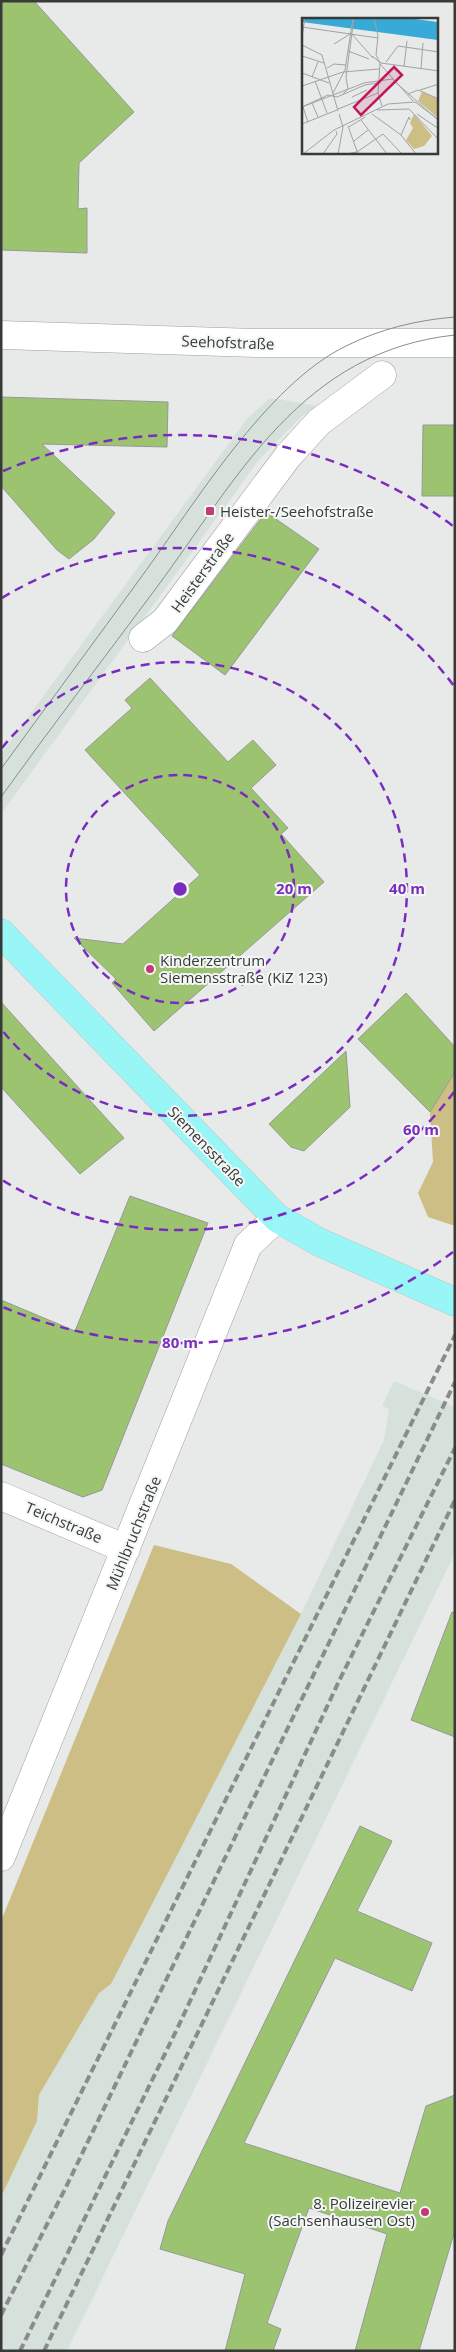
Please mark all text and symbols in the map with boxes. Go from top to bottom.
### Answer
inset map [302,18,438,154]
street label: Seehofstraße [181,330,275,354]
place label: Heister-/Seehofstraße [220,501,374,521]
marker: Heister-/Seehofstraße [204,505,216,517]
street label: Heisterstraße [166,528,238,616]
text: 20 m [276,878,312,898]
text: 40 m [389,878,425,898]
centre of rings [171,880,189,898]
place label: Kinderzentrum Siemensstraße (KiZ 123) [160,950,328,987]
marker: Kinderzentrum Siemensstraße (KiZ 123) [144,963,156,975]
street label: Siemensstraße [164,1102,250,1190]
text: 60 m [403,1119,439,1139]
text: 80 m [162,1332,198,1352]
street label: Mühlbruchstraße [101,1473,165,1593]
street label: Teichstraße [23,1497,105,1547]
place label: 8. Polizeirevier (Sachsenhausen Ost) [269,2193,415,2230]
marker: 8. Polizeirevier (Sachsenhausen Ost) [419,2206,431,2218]

